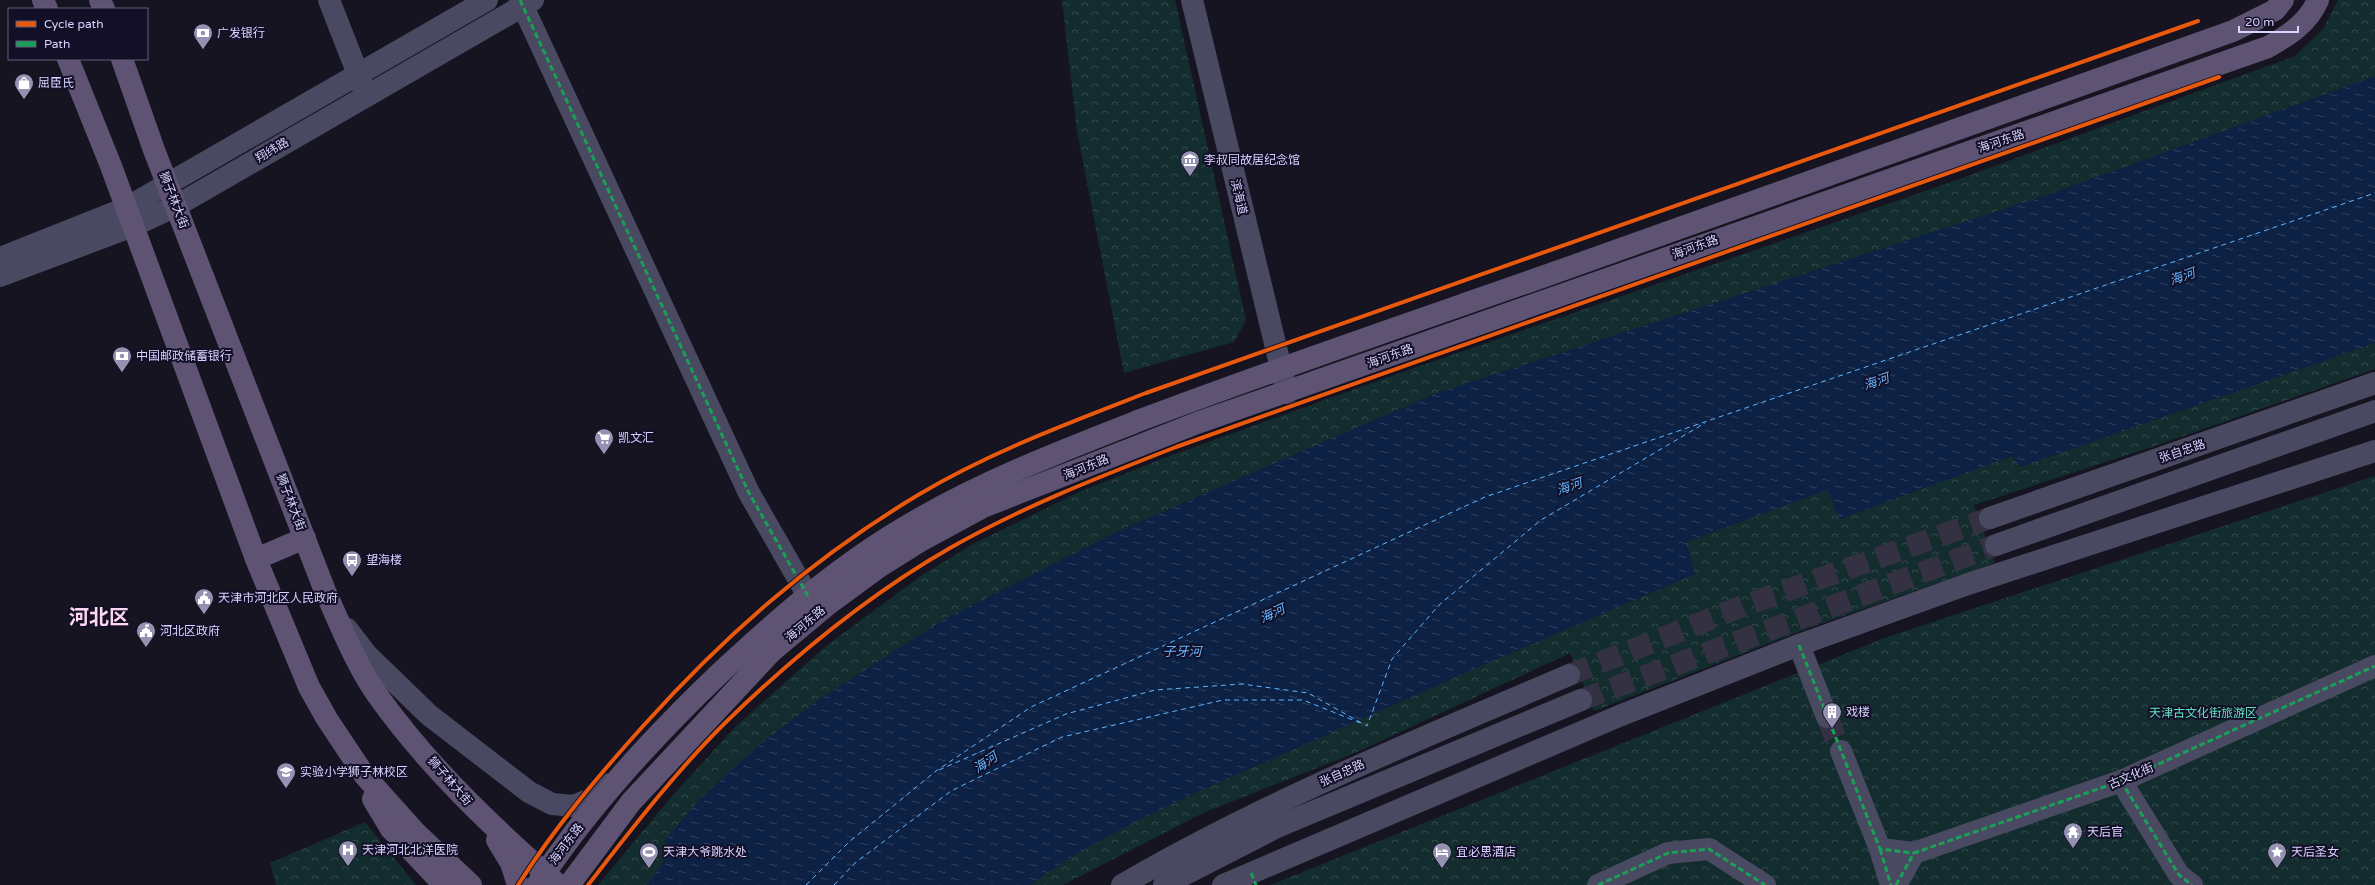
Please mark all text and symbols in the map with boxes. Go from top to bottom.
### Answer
legend [8,8,148,60]
scale bar [2239,8,2298,34]
text: 20 m [2245,15,2274,29]
text: Cycle path [44,17,103,31]
bank icon: 广发银行 [192,22,214,50]
place label: 广发银行 [217,26,265,40]
text: Path [44,37,70,51]
shop icon: 屈臣氏 [13,72,35,100]
place label: 屈臣氏 [38,76,74,90]
street label: 海河东路 [1976,127,2026,155]
street label: 翔纬路 [253,135,291,165]
museum icon: 李叔同故居纪念馆 [1179,149,1201,177]
place label: 李叔同故居纪念馆 [1204,153,1300,167]
street label: 狮子林大街 [157,169,191,231]
street label: 滨海道 [1228,178,1250,216]
street label: 海河东路 [1670,232,1720,262]
water label: 海河 [2167,264,2200,289]
street label: 海河东路 [1365,341,1415,371]
bank icon: 中国邮政储蓄银行 [111,345,133,373]
place label: 中国邮政储蓄银行 [136,349,232,363]
water label: 海河 [1861,369,1894,394]
supermarket icon: 凯文汇 [593,427,615,455]
place label: 凯文汇 [618,431,654,445]
street label: 张自忠路 [2157,437,2207,465]
street label: 海河东路 [1061,452,1111,482]
street label: 狮子林大街 [274,471,308,533]
water label: 海河 [1554,474,1587,499]
bus stop icon: 望海楼 [341,549,363,577]
place label: 望海楼 [366,553,402,567]
public building icon: 天津市河北区人民政府 [193,587,215,615]
place label: 天津市河北区人民政府 [218,591,338,605]
water label: 海河 [1257,600,1290,627]
street label: 海河东路 [782,603,828,645]
district label: 河北区 [69,606,129,630]
public building icon: 河北区政府 [135,620,157,648]
place label: 河北区政府 [160,624,220,638]
water label: 子牙河 [1162,644,1204,660]
building icon: 戏楼 [1821,701,1843,729]
place label: 戏楼 [1846,705,1870,719]
park label: 天津古文化街旅游区 [2149,706,2257,720]
water label: 海河 [970,747,1003,777]
street label: 狮子林大街 [425,754,475,808]
street label: 张自忠路 [1317,757,1367,789]
street label: 古文化街 [2106,760,2156,792]
school or university icon: 实验小学狮子林校区 [275,761,297,789]
place label: 实验小学狮子林校区 [300,765,408,779]
street label: 海河东路 [546,821,586,867]
temple icon: 天后官 [2062,821,2084,849]
place label: 天后官 [2087,825,2123,839]
hospital icon: 天津河北北洋医院 [337,839,359,867]
sports icon: 天津大爷跳水处 [638,841,660,869]
hotel icon: 宜必思酒店 [1431,841,1453,869]
place icon: 天后圣女 [2266,841,2288,869]
place label: 天津河北北洋医院 [362,843,458,857]
place label: 天津大爷跳水处 [663,845,747,859]
place label: 宜必思酒店 [1456,845,1516,859]
place label: 天后圣女 [2291,845,2339,859]

